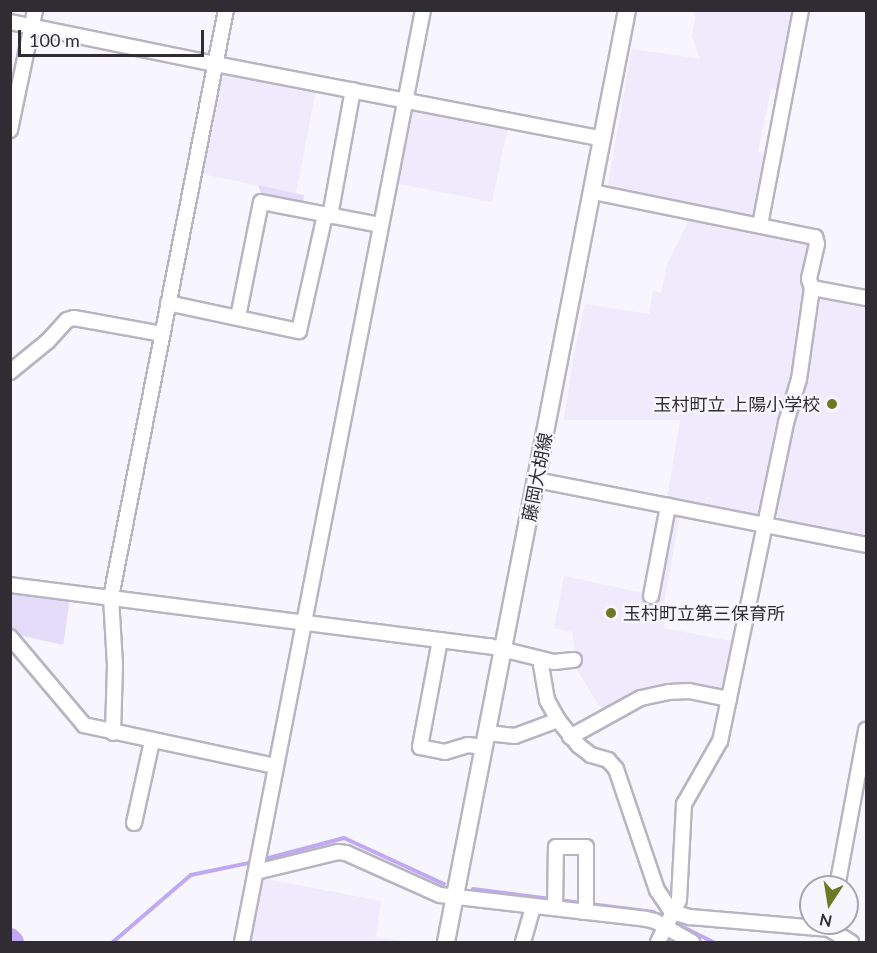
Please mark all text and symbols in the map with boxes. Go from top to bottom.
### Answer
scale bar [21,18,207,56]
text: 100 m [29,29,80,51]
place label: 玉村町立 上陽小学校 [653,393,820,415]
marker: 玉村町立 上陽小学校 [825,397,839,411]
street label: 藤岡大胡線 [518,431,556,523]
place label: 玉村町立第三保育所 [623,602,785,624]
marker: 玉村町立第三保育所 [604,606,618,620]
north arrow [799,875,859,935]
text: N [818,911,834,932]

